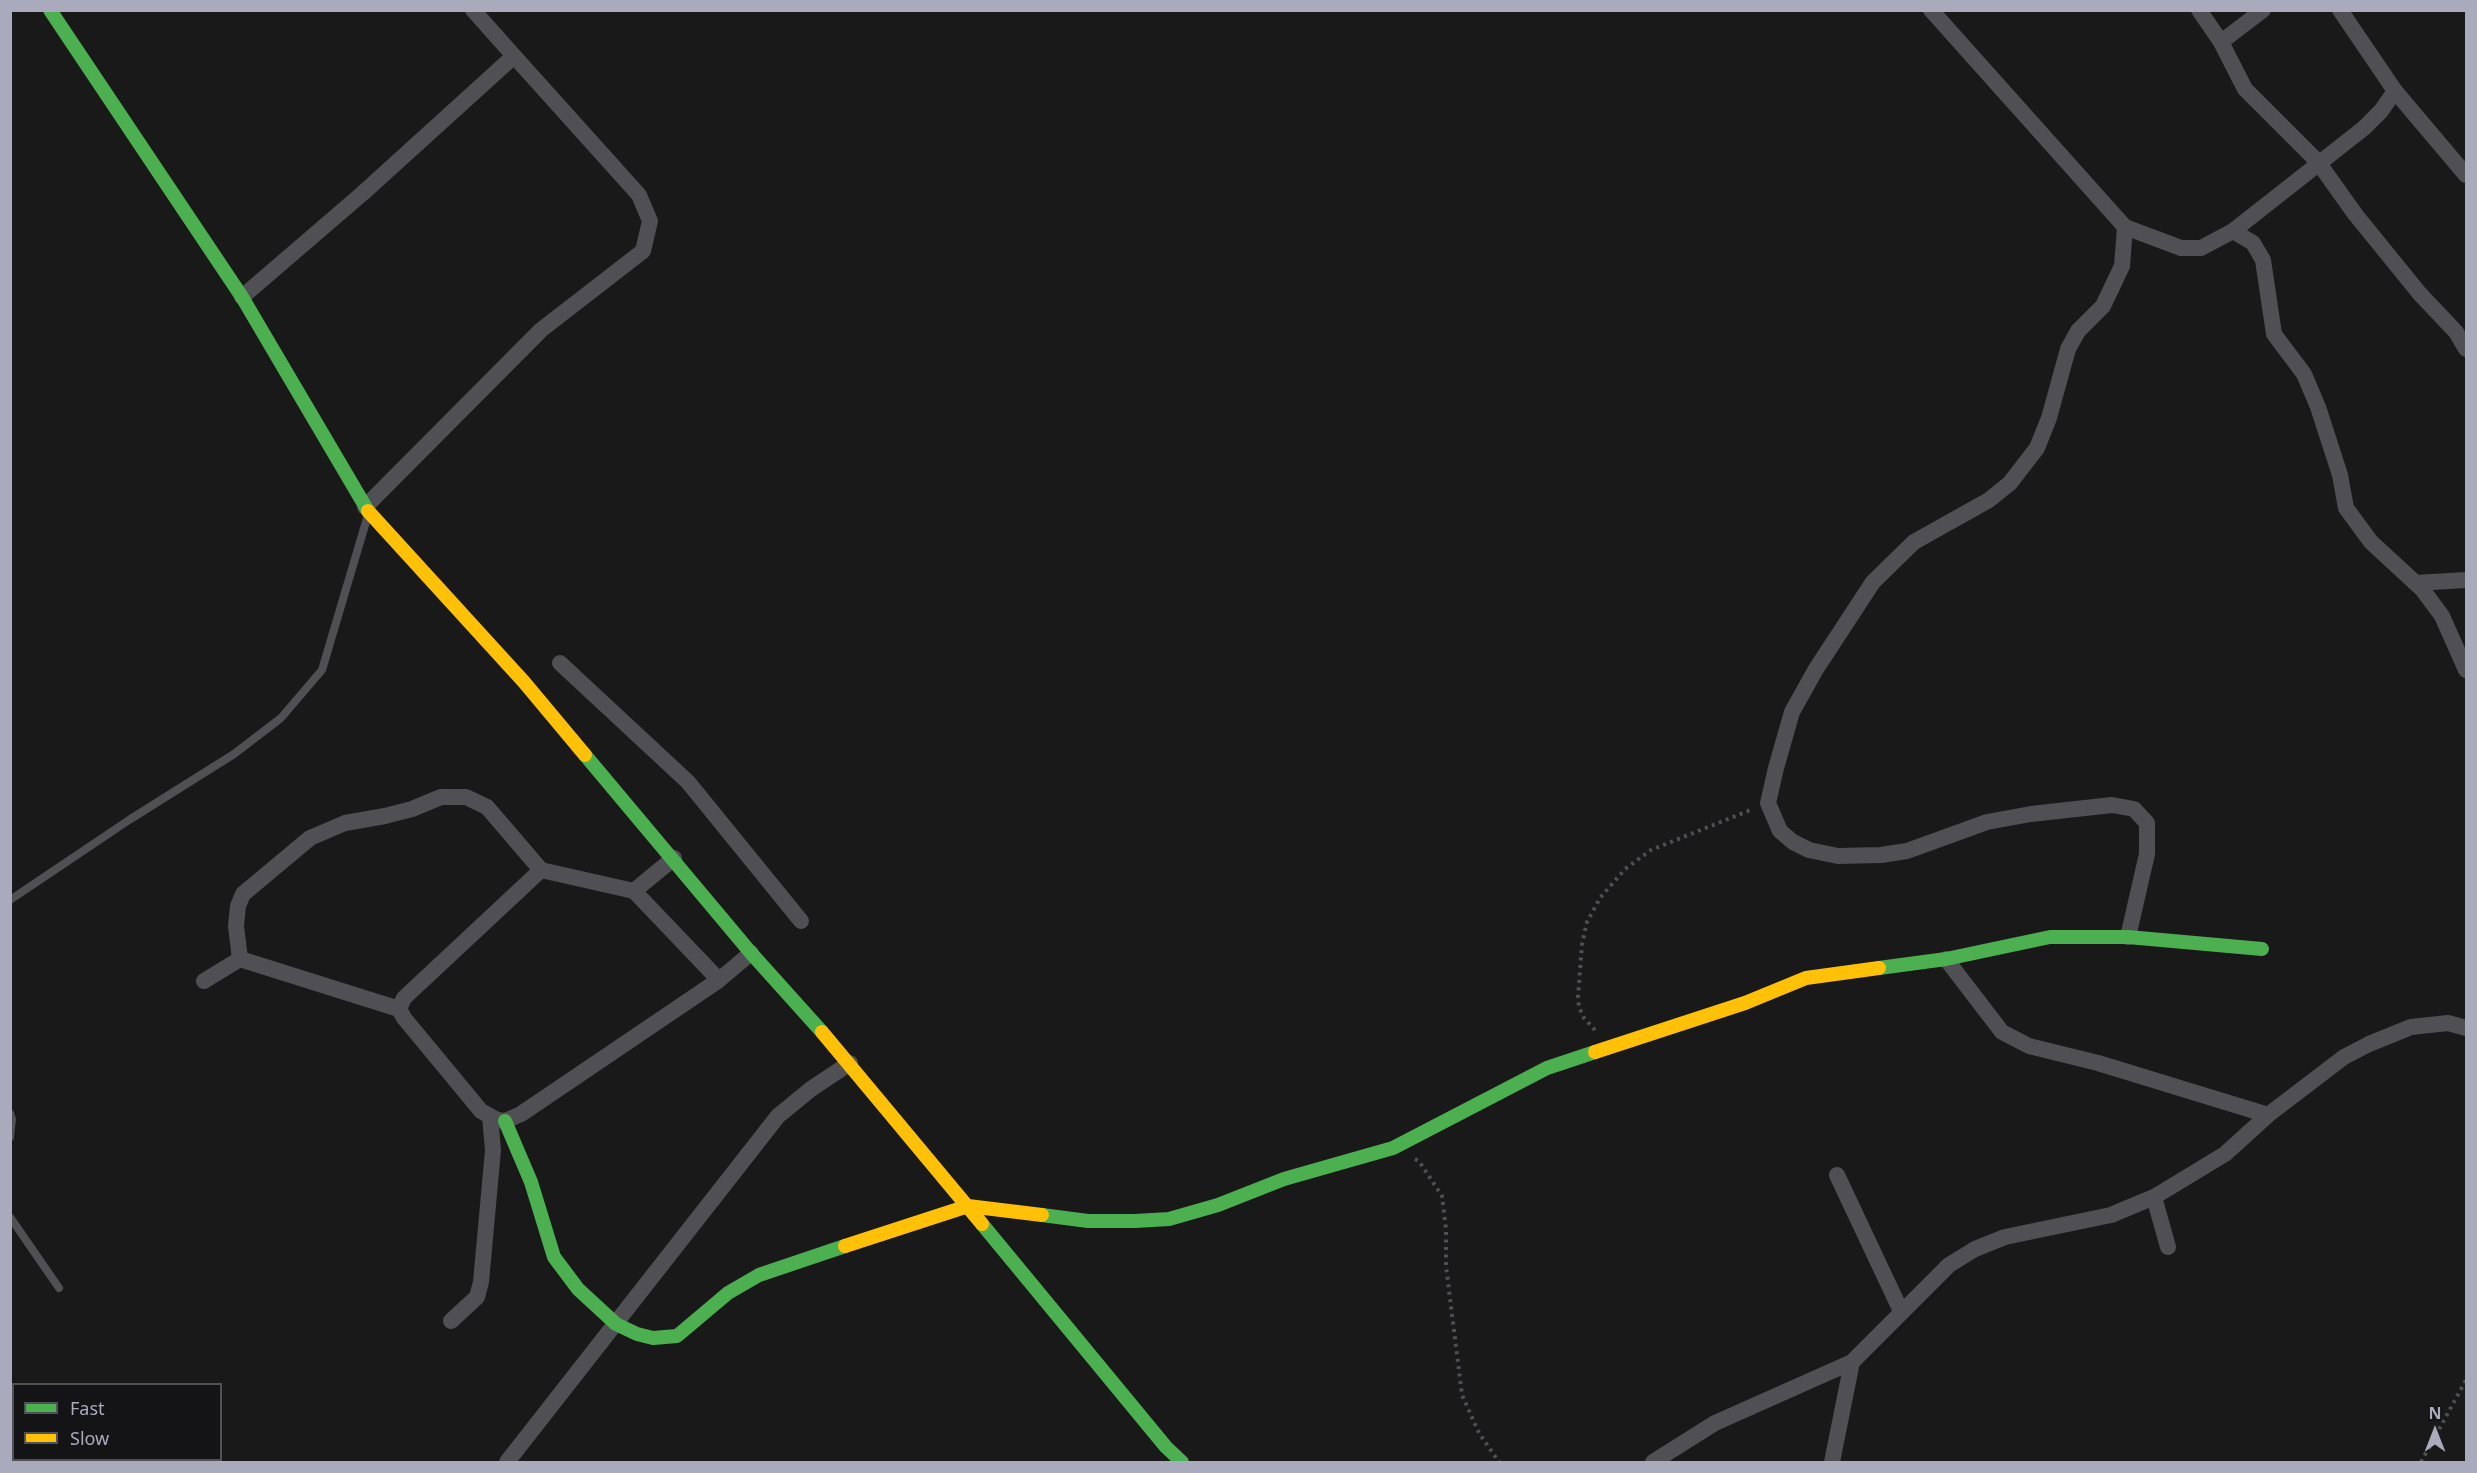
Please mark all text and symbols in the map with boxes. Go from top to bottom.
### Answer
legend [12,1383,222,1461]
text: Fast [70,1396,105,1420]
north arrow [2405,1401,2465,1461]
text: N [2428,1402,2442,1424]
text: Slow [70,1426,109,1450]

